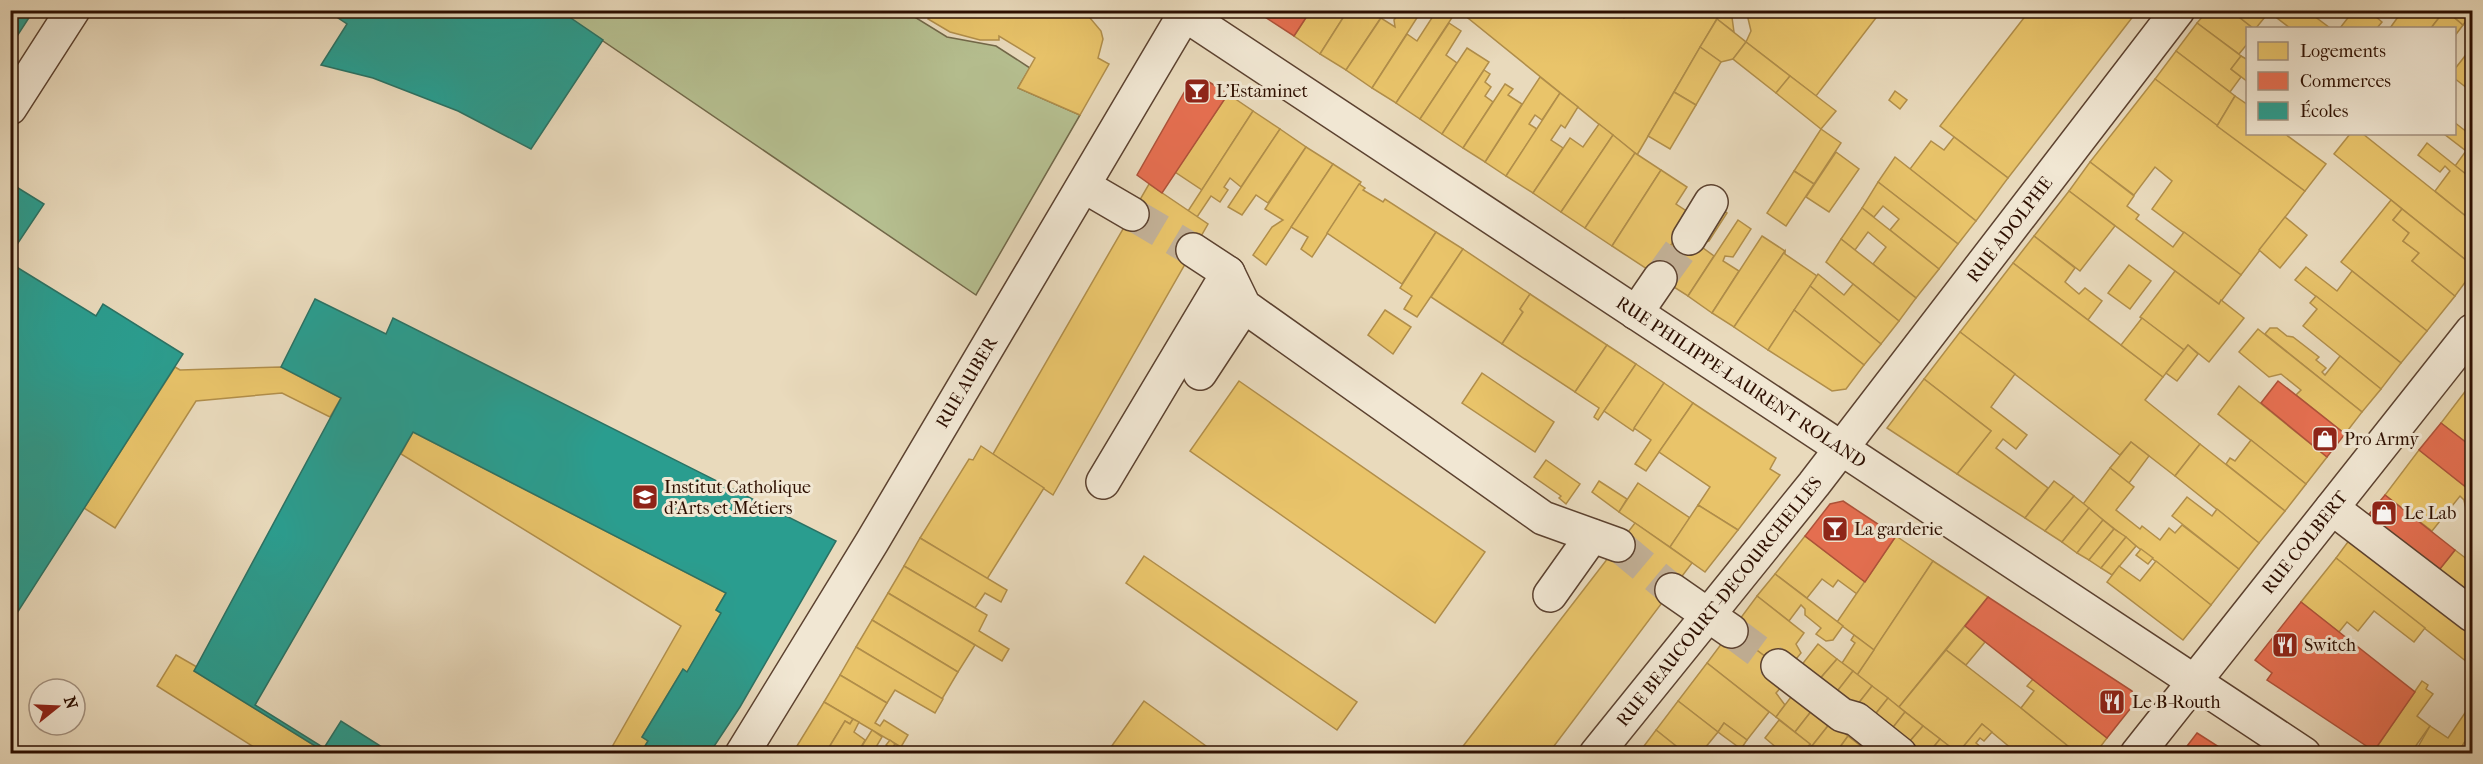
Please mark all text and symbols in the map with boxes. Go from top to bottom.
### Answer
legend [2246,27,2456,135]
text: Logements [2300,41,2386,62]
text: Commerces [2300,71,2391,92]
bar icon: L'Estaminet [1182,76,1212,106]
place label: L'Estaminet [1216,81,1309,102]
text: Écoles [2300,100,2349,122]
street label: RUE ADOLPHE [1963,173,2057,287]
street label: RUE PHILIPPE-LAURENT ROLAND [1612,292,1870,473]
street label: RUE AUBER [932,333,1002,432]
shop icon: Pro Army [2310,424,2340,454]
place label: Pro Army [2344,429,2420,450]
street label: RUE BEAUCOURT-DECOURCHELLES [1612,473,1827,731]
place label: Institut Catholique d'Arts et Métiers [664,477,811,519]
school or university icon: Institut Catholique d'Arts et Métiers [630,482,660,512]
street label: RUE COLBERT [2258,486,2353,598]
shop icon: Le Lab [2369,498,2399,528]
place label: Le Lab [2404,503,2456,524]
bar icon: La garderie [1820,514,1850,544]
place label: La garderie [1854,519,1943,540]
restaurant icon: Switch [2270,630,2300,660]
place label: Switch [2304,635,2356,656]
north arrow [27,677,87,737]
restaurant icon: Le B-Routh [2097,687,2127,717]
place label: Le B-Routh [2132,692,2221,713]
text: N [60,694,82,712]

